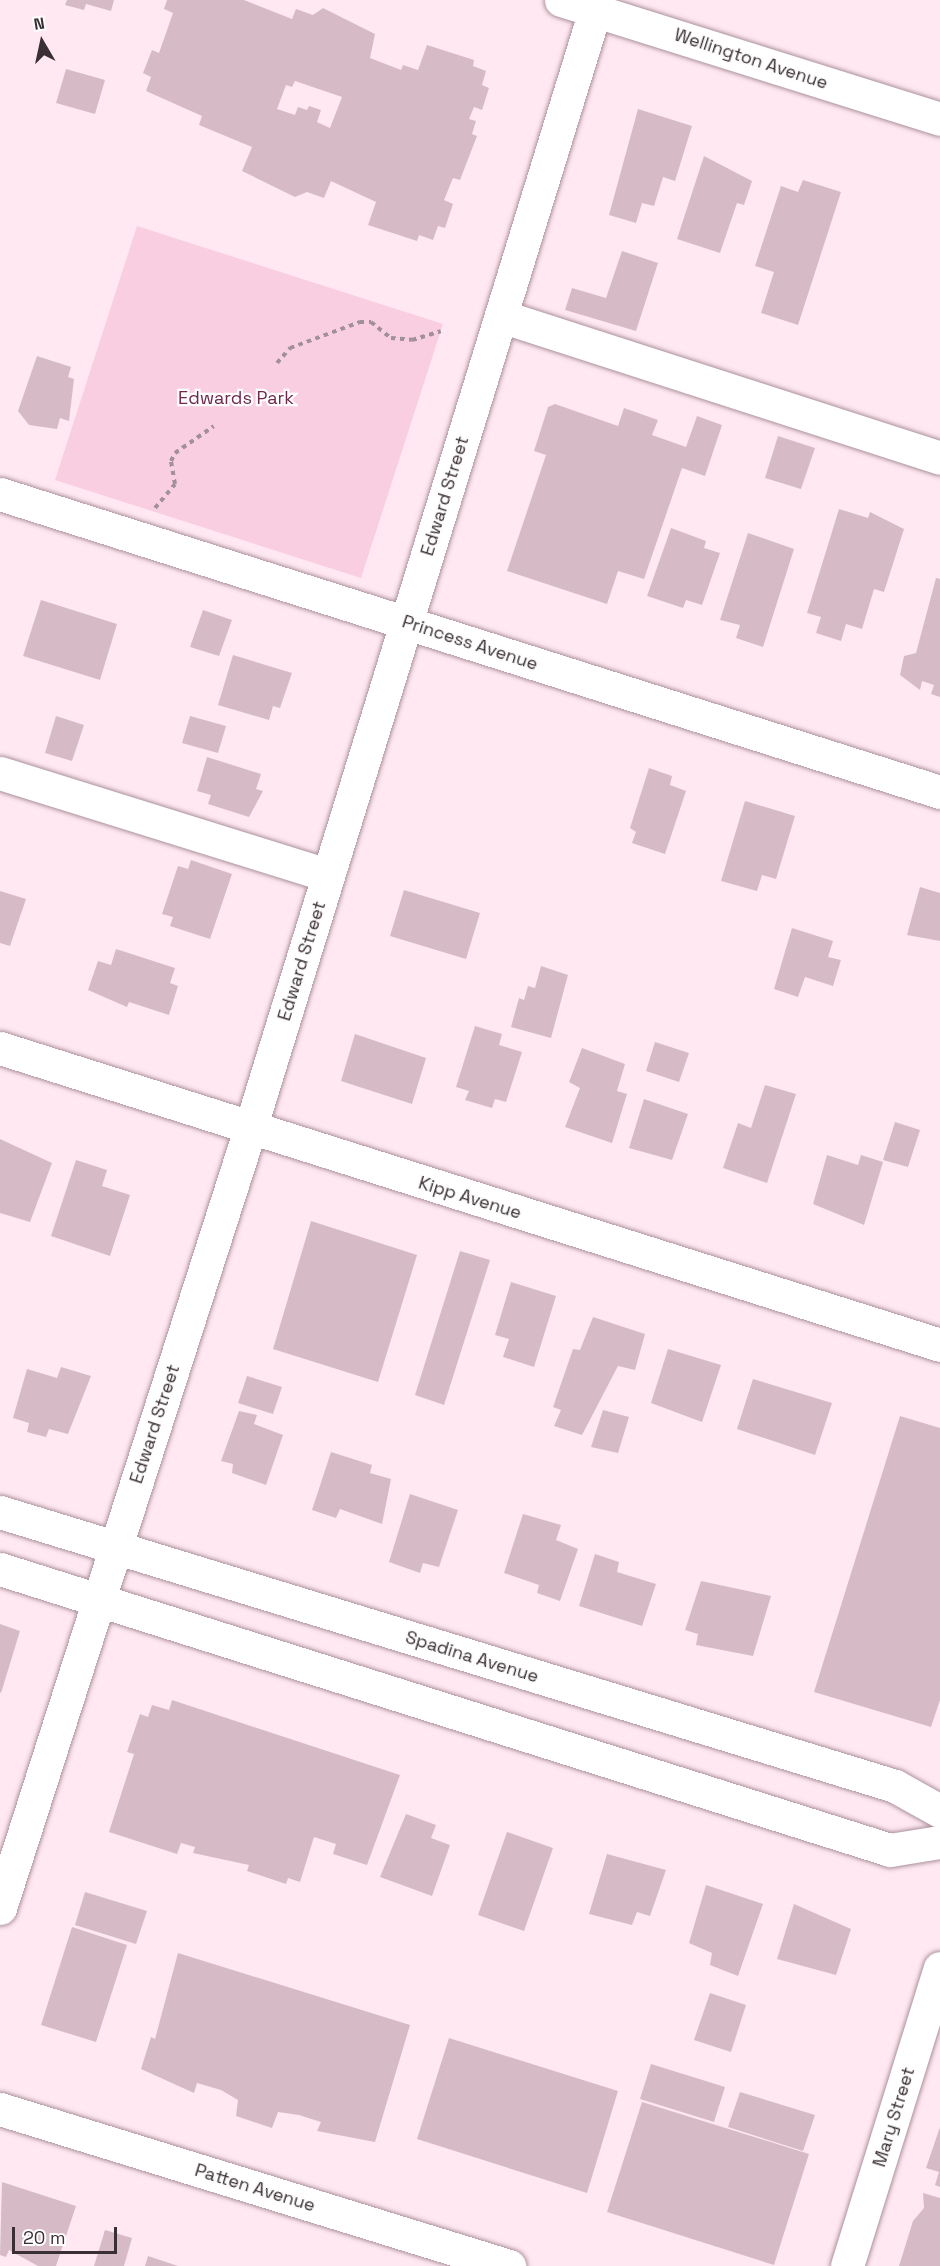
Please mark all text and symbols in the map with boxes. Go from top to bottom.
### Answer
north arrow [12,12,72,72]
text: N [32,13,46,35]
street label: Wellington Avenue [671,24,831,94]
park label: Edwards Park [178,387,294,409]
street label: Edward Street [417,434,473,558]
street label: Princess Avenue [399,611,541,675]
street label: Edward Street [274,899,330,1023]
street label: Kipp Avenue [416,1172,524,1224]
street label: Edward Street [126,1362,184,1486]
street label: Spadina Avenue [403,1626,541,1688]
street label: Mary Street [869,2064,919,2170]
street label: Patten Avenue [192,2159,318,2217]
scale bar [15,2215,120,2253]
text: 20 m [23,2226,66,2249]

